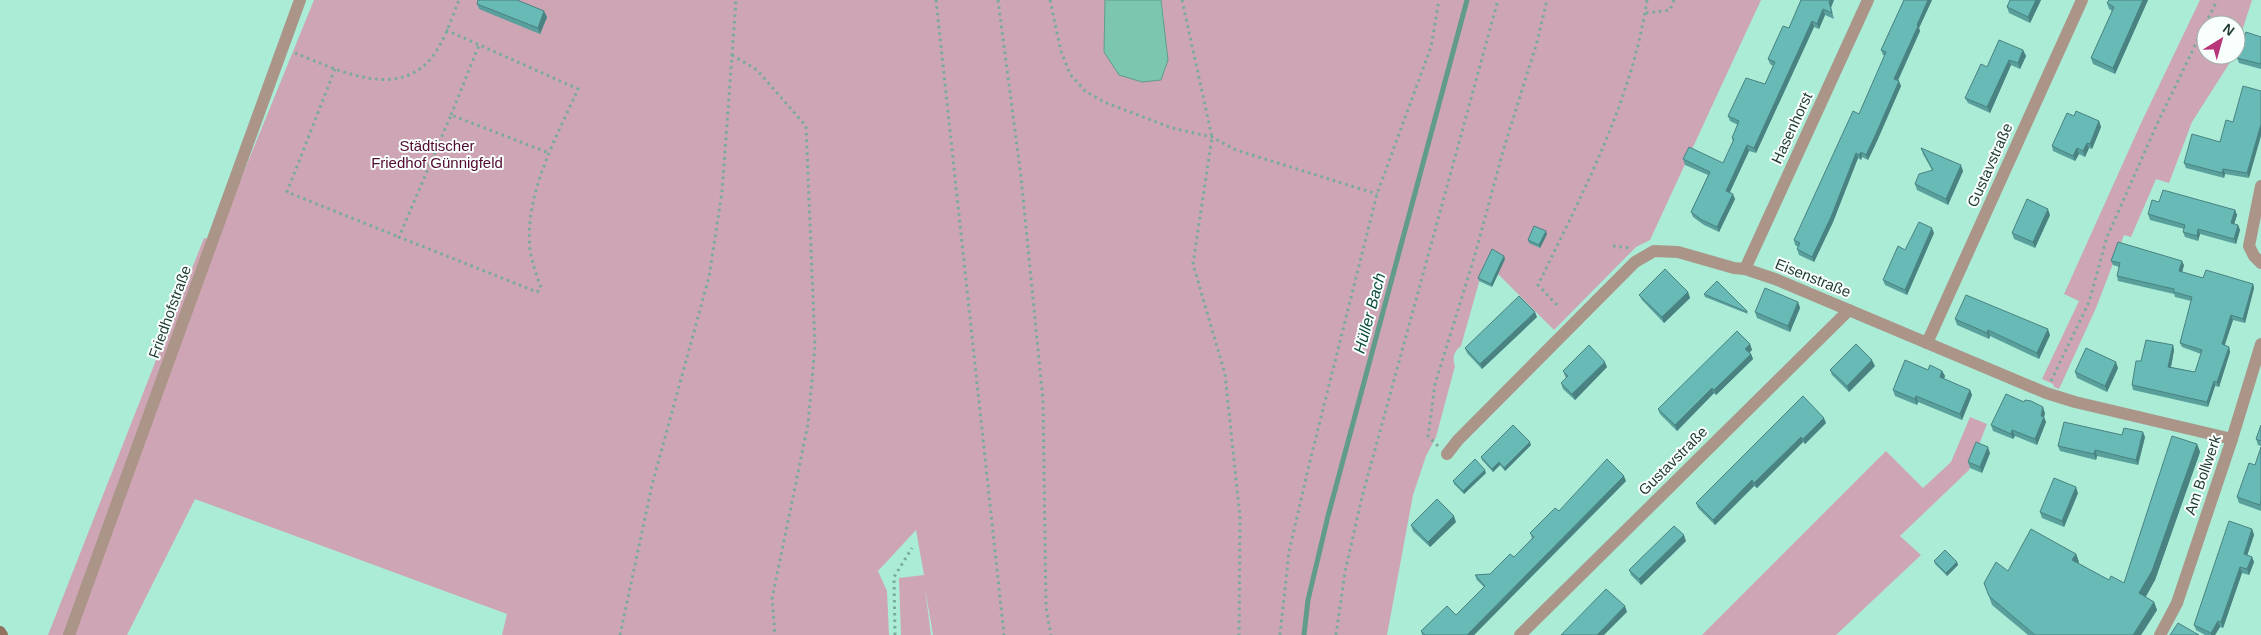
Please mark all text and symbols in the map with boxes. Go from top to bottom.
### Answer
north arrow [2196,15,2246,65]
text: N [2220,20,2238,39]
street label: Hasenhorst [1768,89,1816,166]
street label: Gustavstraße [1963,120,2016,209]
park label: Städtischer Friedhof Günnigfeld [371,137,503,171]
street label: Eisenstraße [1773,255,1853,300]
street label: Friedhofstraße [145,263,194,361]
water label: Hüller Bach [1351,271,1388,355]
street label: Gustavstraße [1635,423,1710,498]
street label: Am Bollwerk [2181,432,2224,517]

